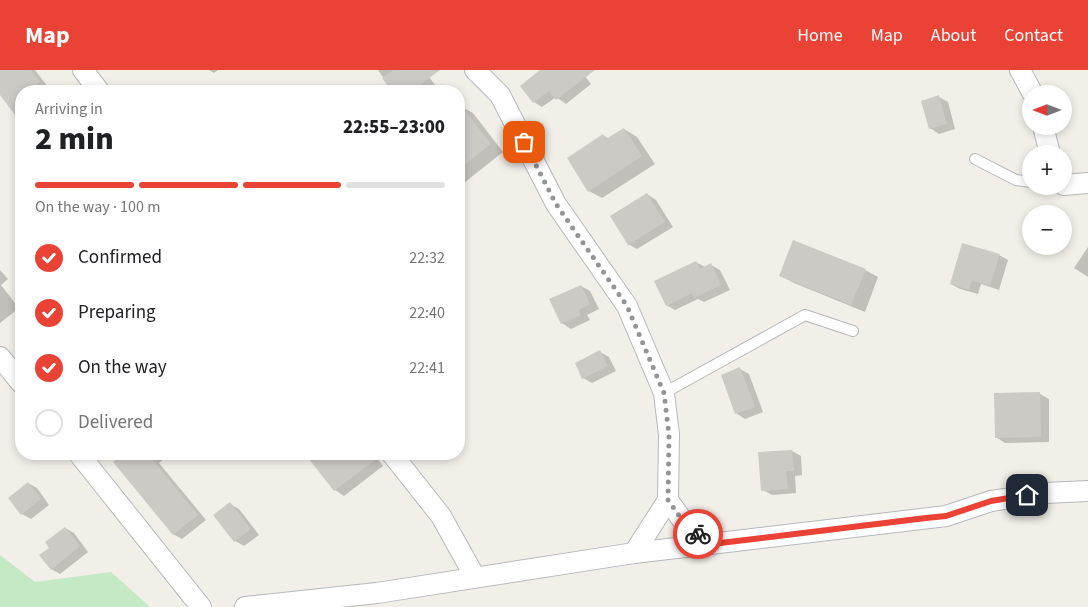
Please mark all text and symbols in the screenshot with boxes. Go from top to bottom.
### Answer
text: Map [25,18,70,53]
text: Home [797,23,843,48]
text: Map [871,23,903,48]
text: About [931,23,976,48]
text: Contact [1004,23,1063,48]
north arrow [1022,85,1072,135]
map controls [1022,85,1072,255]
text: Arriving in [35,98,103,120]
text: 22:55–23:00 [343,114,445,141]
text: 2 min [35,116,114,162]
pin [503,121,545,163]
icon: bag [510,128,538,156]
button: + [1022,145,1072,195]
text: On the way · 100 m [35,196,160,218]
button: − [1022,205,1072,255]
icon: check [35,244,63,272]
text: Confirmed [78,244,162,271]
text: 22:32 [409,247,445,269]
icon: check [35,299,63,327]
text: Preparing [78,299,156,326]
text: 22:40 [409,302,445,324]
icon: check [35,354,63,382]
text: On the way [78,354,167,381]
text: 22:41 [409,357,445,379]
text: Delivered [78,409,153,436]
pin [1006,474,1048,516]
icon: home [1013,481,1041,509]
courier [673,509,723,559]
icon: bike [684,520,712,548]

